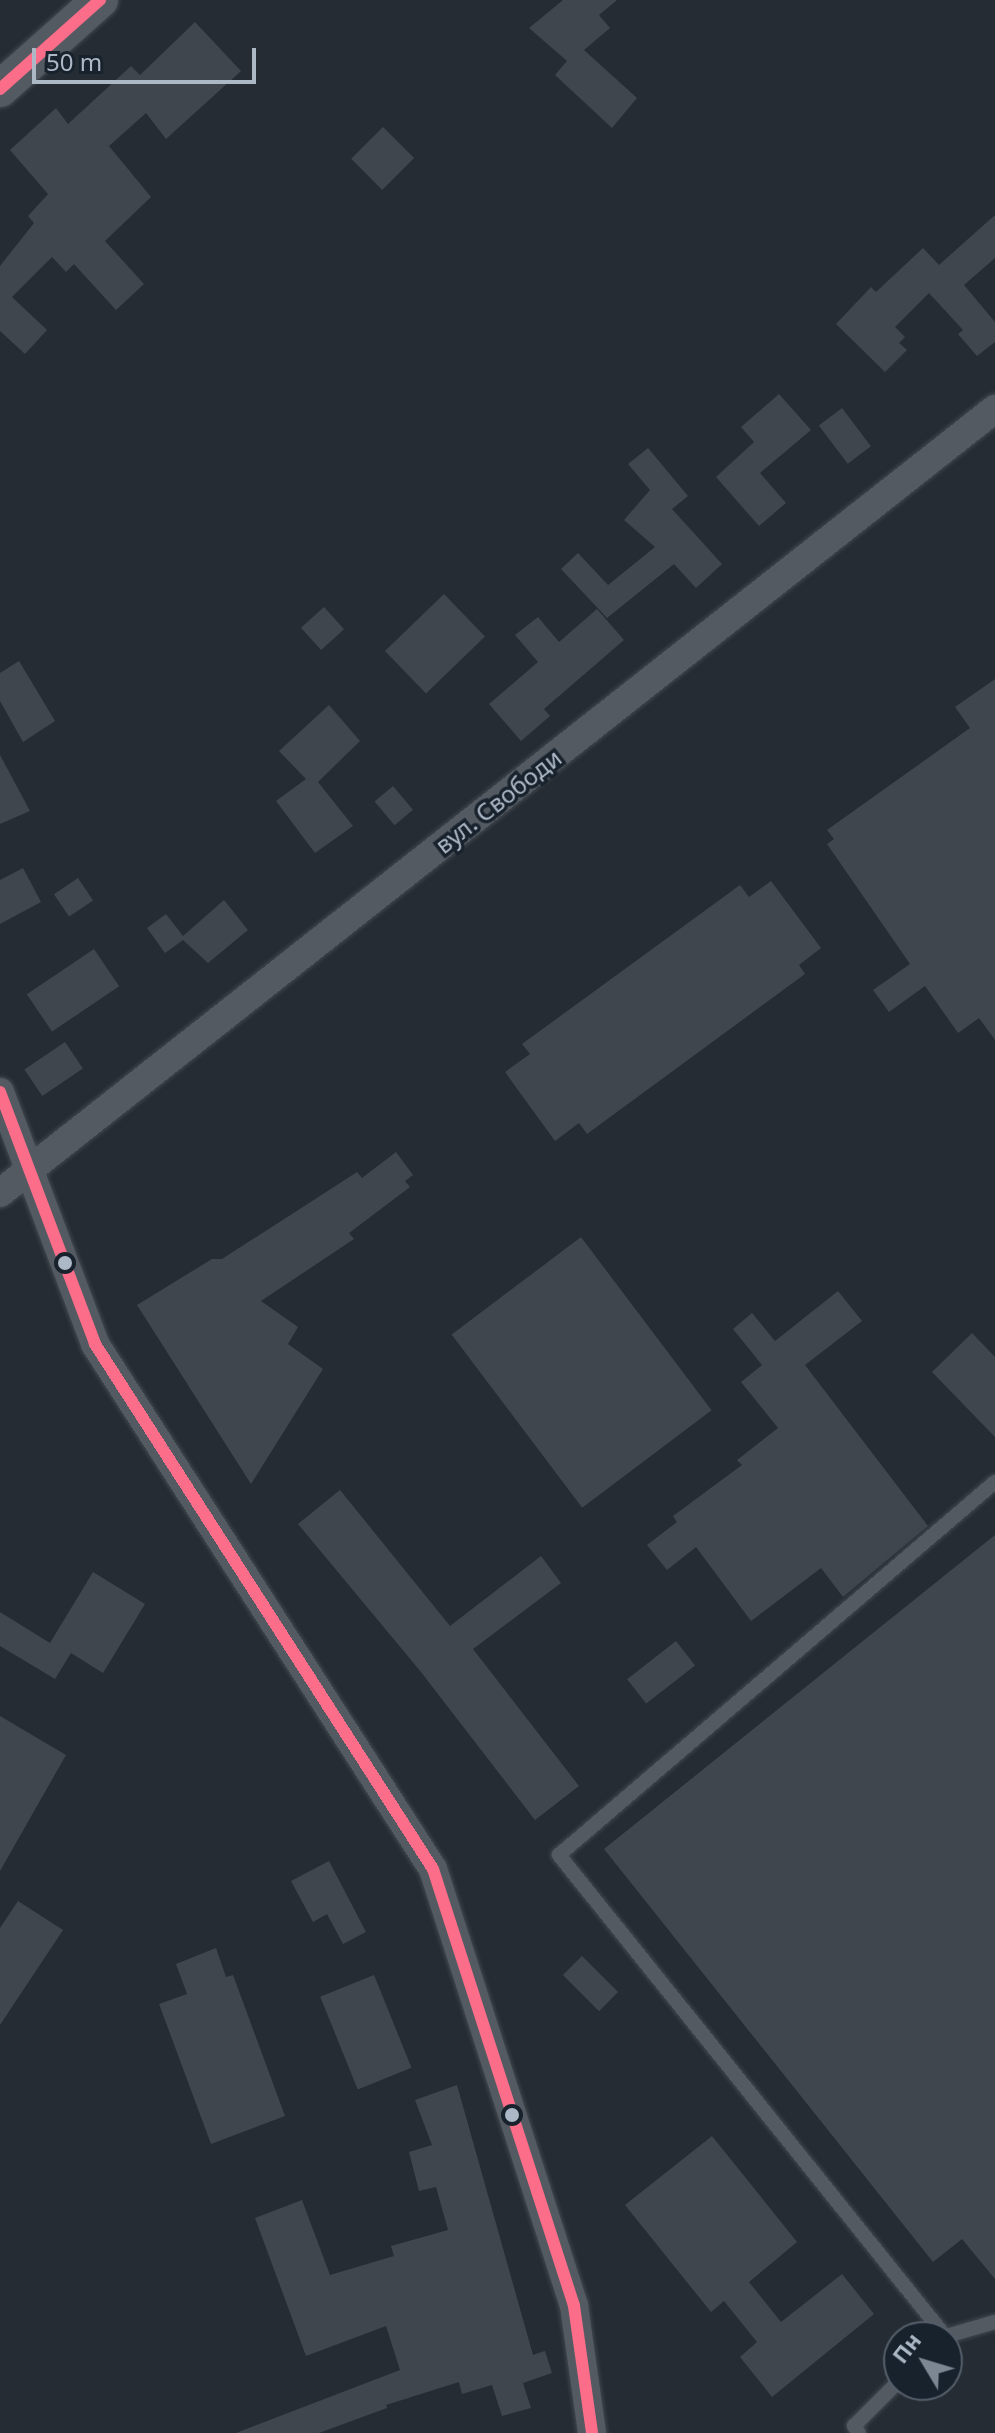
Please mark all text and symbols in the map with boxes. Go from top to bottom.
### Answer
scale bar [36,32,260,82]
text: 50 m [46,45,102,78]
street label: вул. Свободи [429,743,567,859]
unlabelled marker [57,1255,73,1271]
unlabelled marker [504,2107,520,2123]
north arrow [883,2321,963,2401]
text: Пн [884,2326,927,2369]

